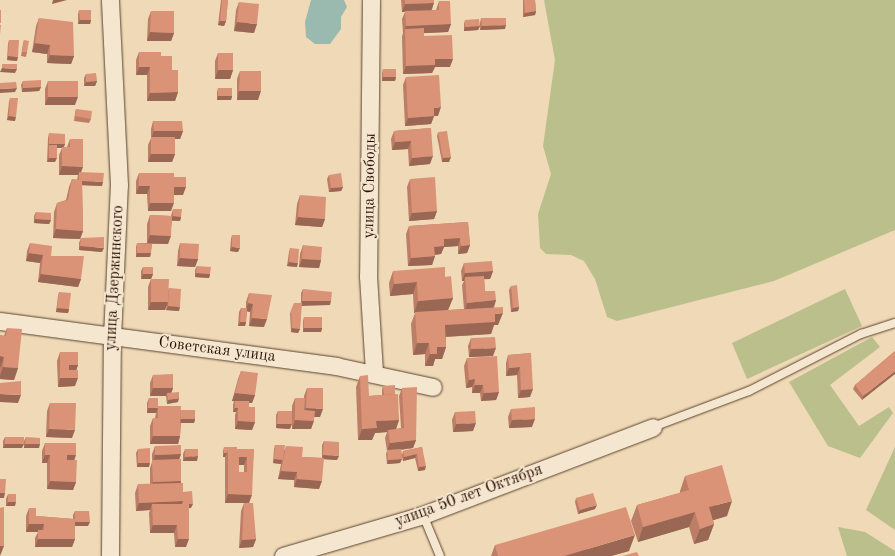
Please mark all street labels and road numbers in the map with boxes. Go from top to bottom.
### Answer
street label: улица Свободы [359,133,381,239]
street label: улица Дзержинского [102,205,128,351]
street label: Советская улица [157,333,277,367]
street label: улица 50 лет Октября [393,460,545,532]

